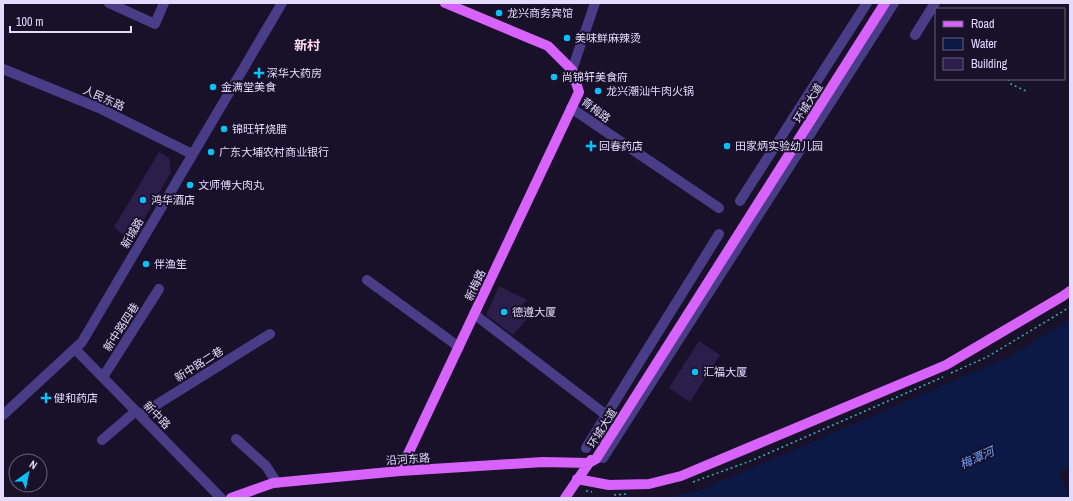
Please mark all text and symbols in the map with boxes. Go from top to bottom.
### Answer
place label: 龙兴商务宾馆 [507,6,573,20]
scale bar [10,8,131,34]
marker: 龙兴商务宾馆 [494,8,504,18]
legend [935,8,1065,80]
text: 100 m [16,14,43,30]
text: Road [971,16,995,32]
place label: 美味鲜麻辣烫 [575,31,641,45]
marker: 美味鲜麻辣烫 [562,33,572,43]
text: Water [971,36,998,52]
district label: 新村 [294,37,320,54]
text: Building [971,56,1008,72]
place label: 深华大药房 [267,66,322,80]
marker: 深华大药房 [254,68,264,78]
place label: 尚锦轩美食府 [562,70,628,84]
marker: 尚锦轩美食府 [549,72,559,82]
place label: 金满堂美食 [221,80,276,94]
street label: 环城大道 [790,81,826,125]
marker: 金满堂美食 [208,82,218,92]
street label: 人民东路 [81,83,127,113]
place label: 龙兴潮汕牛肉火锅 [606,84,694,98]
marker: 龙兴潮汕牛肉火锅 [593,86,603,96]
street label: 青梅路 [579,94,613,126]
place label: 锦旺轩烧腊 [232,122,287,136]
marker: 锦旺轩烧腊 [219,124,229,134]
place label: 回春药店 [599,139,643,153]
place label: 田家炳实验幼儿园 [735,139,823,153]
marker: 回春药店 [586,141,596,151]
marker: 田家炳实验幼儿园 [722,141,732,151]
place label: 广东大埔农村商业银行 [219,145,329,159]
marker: 广东大埔农村商业银行 [206,147,216,157]
place label: 文师傅大肉丸 [198,178,264,192]
marker: 文师傅大肉丸 [185,180,195,190]
place label: 鸿华酒店 [151,193,195,207]
marker: 鸿华酒店 [138,195,148,205]
street label: 新城路 [118,215,146,251]
place label: 伴渔笙 [154,257,187,271]
marker: 伴渔笙 [141,259,151,269]
street label: 新梅路 [462,267,488,303]
street label: 新中路四巷 [100,300,142,354]
place label: 德遵大厦 [512,305,556,319]
marker: 德遵大厦 [499,307,509,317]
street label: 新中路二巷 [172,343,226,385]
place label: 汇福大厦 [703,365,747,379]
marker: 汇福大厦 [690,367,700,377]
place label: 健和药店 [54,391,98,405]
marker: 健和药店 [41,393,51,403]
street label: 新中路 [141,398,173,432]
street label: 环城大道 [584,406,620,450]
water label: 梅潭河 [957,443,999,473]
street label: 沿河东路 [386,450,430,468]
north arrow [8,453,48,493]
text: N [27,457,40,472]

